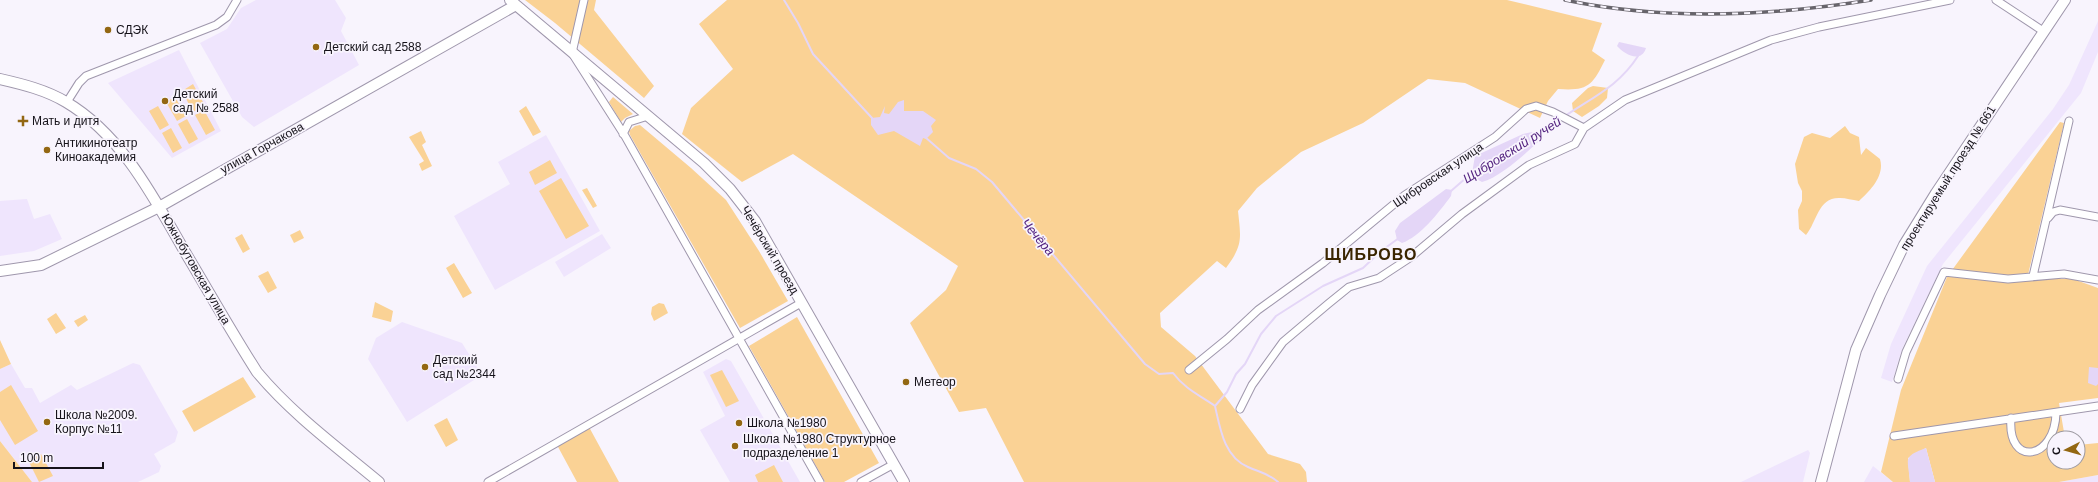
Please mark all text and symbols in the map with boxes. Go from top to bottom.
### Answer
place label: СДЭК [116,23,148,37]
marker: СДЭК [103,25,113,35]
place label: Детский сад 2588 [324,40,422,54]
marker: Детский сад 2588 [311,42,321,52]
place label: Детский сад № 2588 [173,87,239,115]
marker: Детский сад № 2588 [160,96,170,106]
street label: проектируемый проезд № 661 [1898,103,1999,253]
place label: Мать и дитя [32,114,99,128]
water label: Щибровский ручей [1460,114,1564,186]
marker: Мать и дитя [17,115,29,127]
street label: улица Горчакова [218,119,306,177]
place label: Антикинотеатр Киноакадемия [55,136,138,164]
street label: Щибровская улица [1390,140,1486,210]
marker: Антикинотеатр Киноакадемия [42,145,52,155]
street label: Чечёрский проезд [738,203,802,297]
street label: Южнобутовская улица [159,211,234,327]
water label: Чечёра [1018,215,1058,259]
district label: ЩИБРОВО [1325,246,1417,263]
place label: Детский сад №2344 [433,353,496,381]
marker: Детский сад №2344 [420,362,430,372]
place label: Метеор [914,375,956,389]
marker: Метеор [901,377,911,387]
place label: Школа №2009. Корпус №11 [55,408,138,436]
place label: Школа №1980 [747,416,827,430]
marker: Школа №2009. Корпус №11 [42,417,52,427]
marker: Школа №1980 [734,418,744,428]
north arrow [2046,430,2086,470]
place label: Школа №1980 Структурное подразделение 1 [743,432,896,460]
marker: Школа №1980 Структурное подразделение 1 [730,441,740,451]
scale bar [14,444,103,470]
text: С [2050,446,2062,456]
text: 100 m [20,451,53,465]

